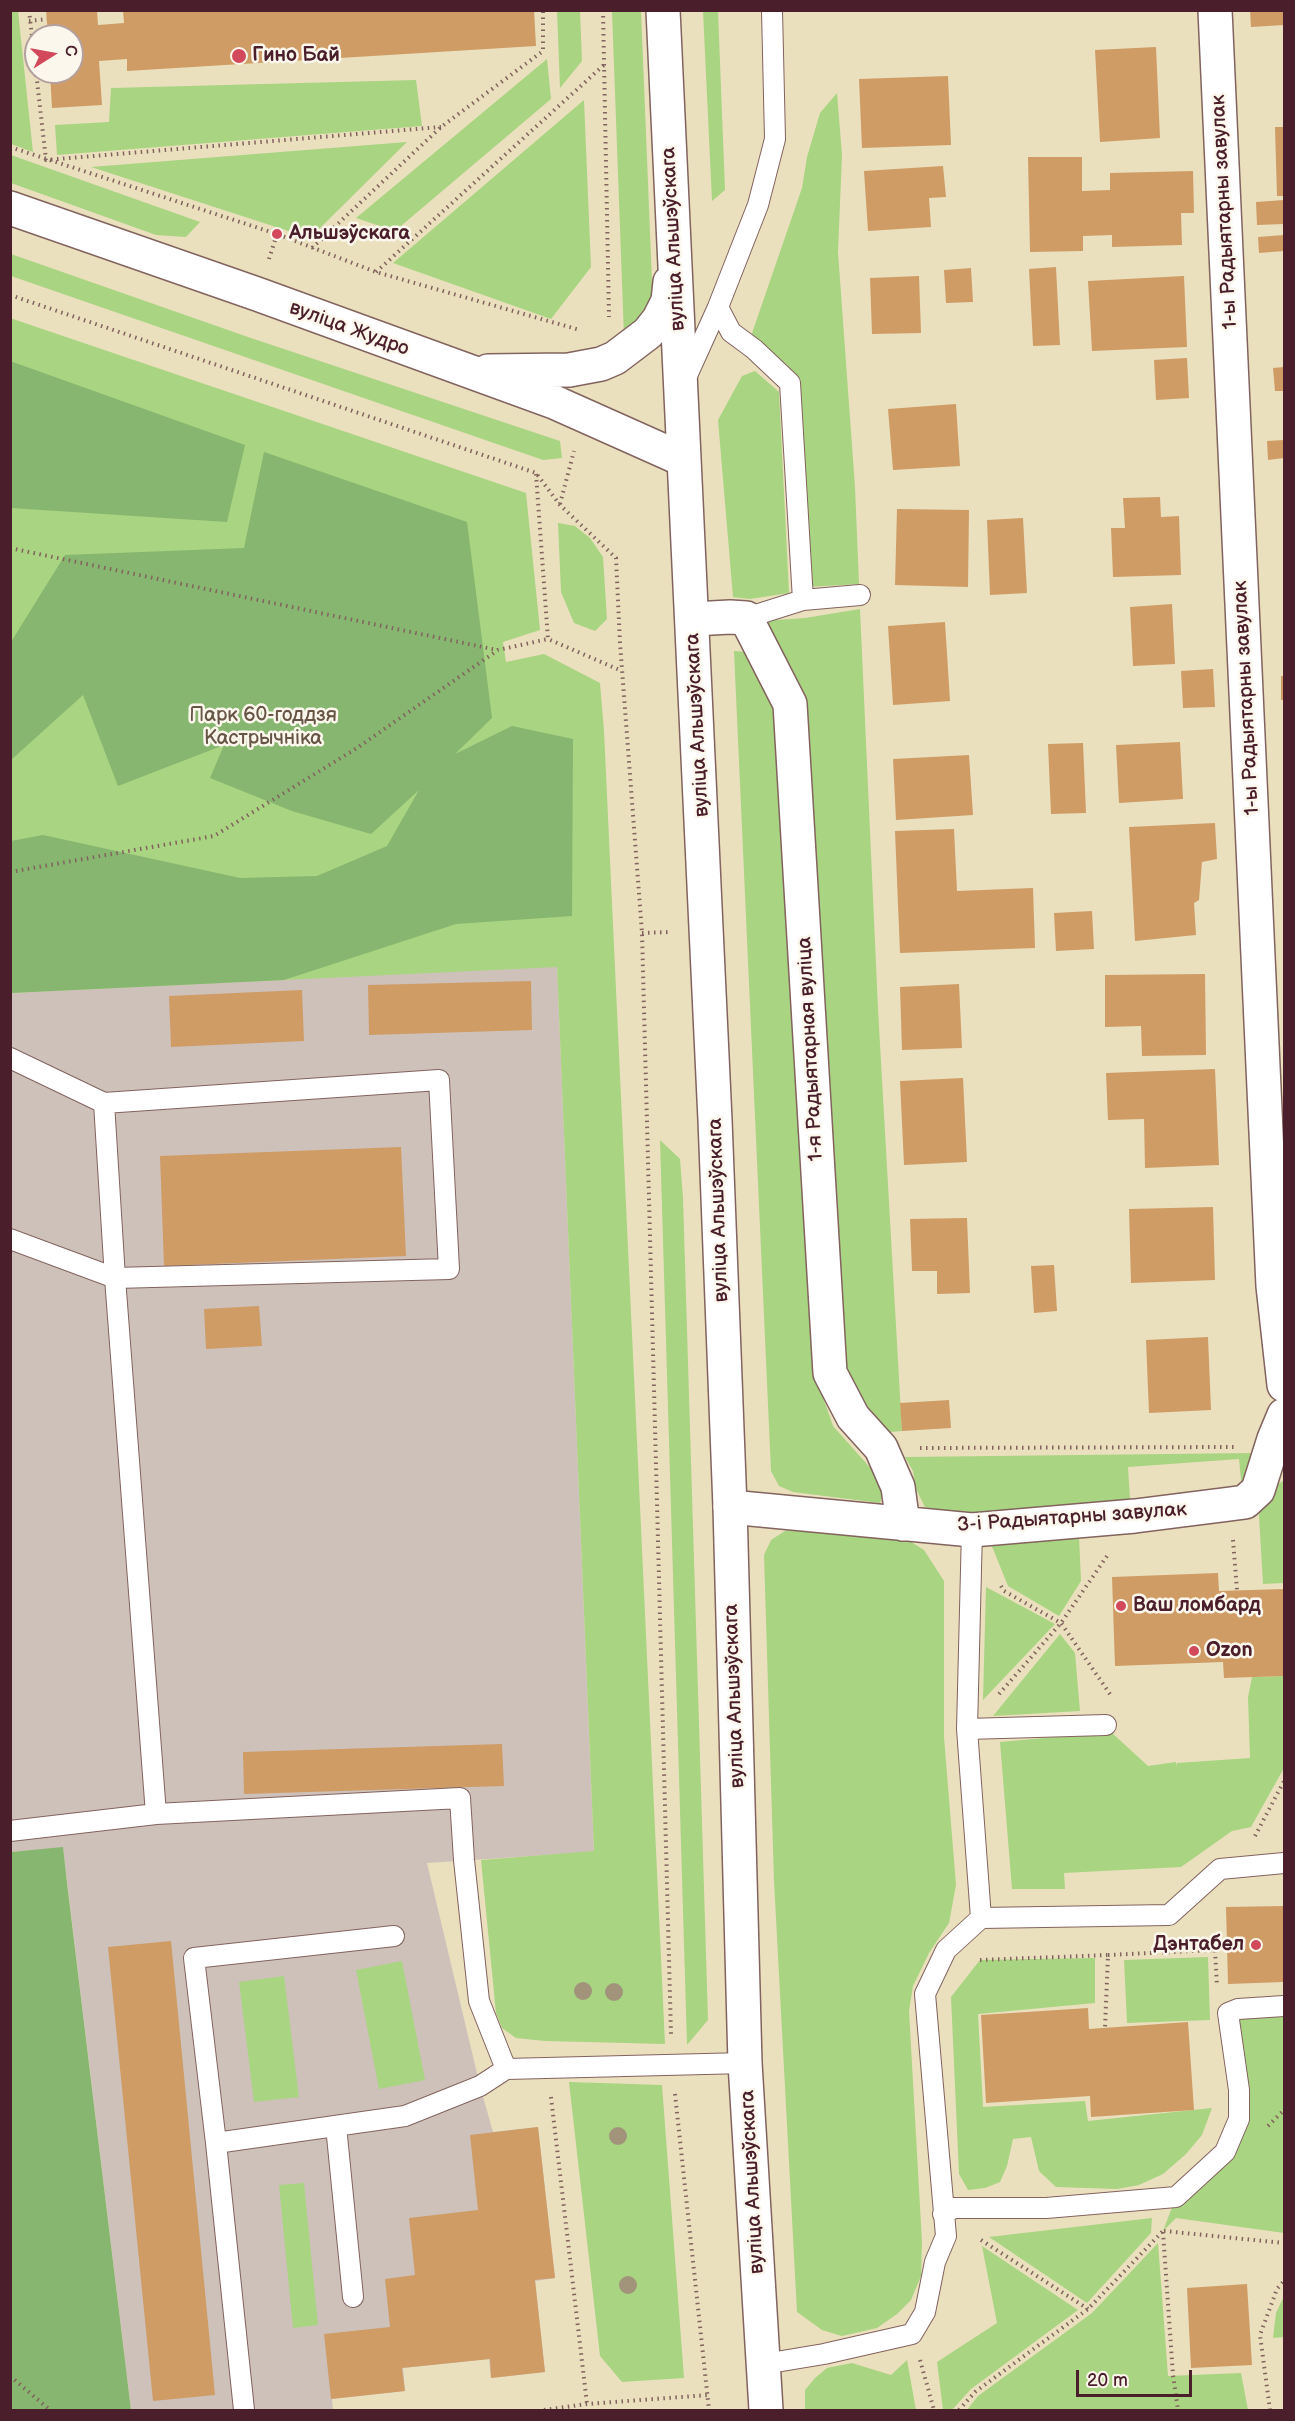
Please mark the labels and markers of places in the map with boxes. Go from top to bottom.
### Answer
place label: Гино Бай [252,44,340,68]
marker: Гино Бай [230,47,248,65]
place label: Альшэўскага [289,222,410,246]
marker: Альшэўскага [270,227,284,241]
place label: Ваш ломбард [1133,1594,1261,1618]
marker: Ваш ломбард [1114,1599,1128,1613]
place label: Ozon [1206,1639,1253,1663]
marker: Ozon [1187,1644,1201,1658]
place label: Дэнтабел [1153,1933,1244,1957]
marker: Дэнтабел [1249,1938,1263,1952]

